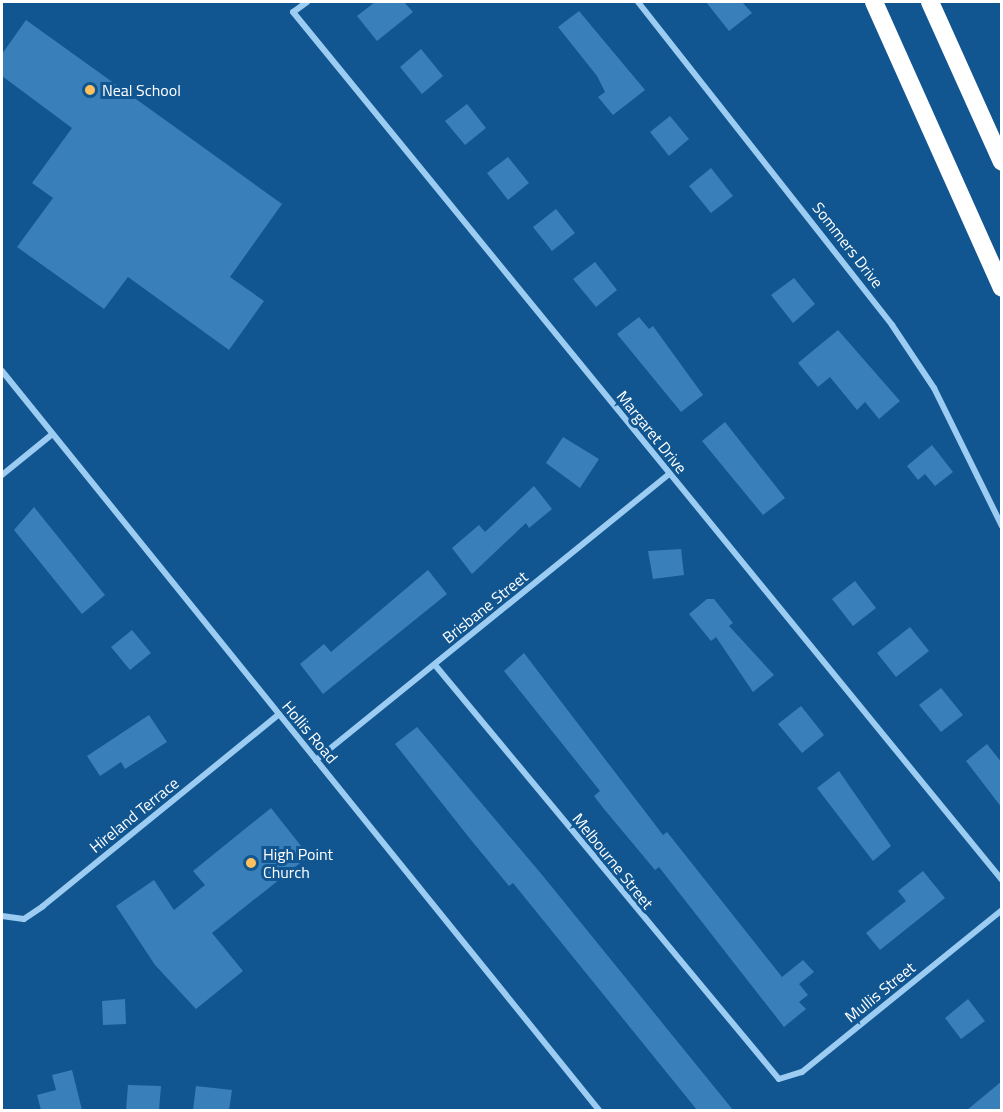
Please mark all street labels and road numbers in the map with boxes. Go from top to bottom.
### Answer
street label: Sommers Drive [809,198,887,292]
street label: Margaret Drive [613,387,691,477]
street label: Brisbane Street [438,567,532,647]
street label: Hollis Road [278,697,342,767]
street label: Hireland Terrace [86,773,182,857]
street label: Melbourne Street [569,809,657,913]
street label: Mullis Street [841,958,919,1026]

